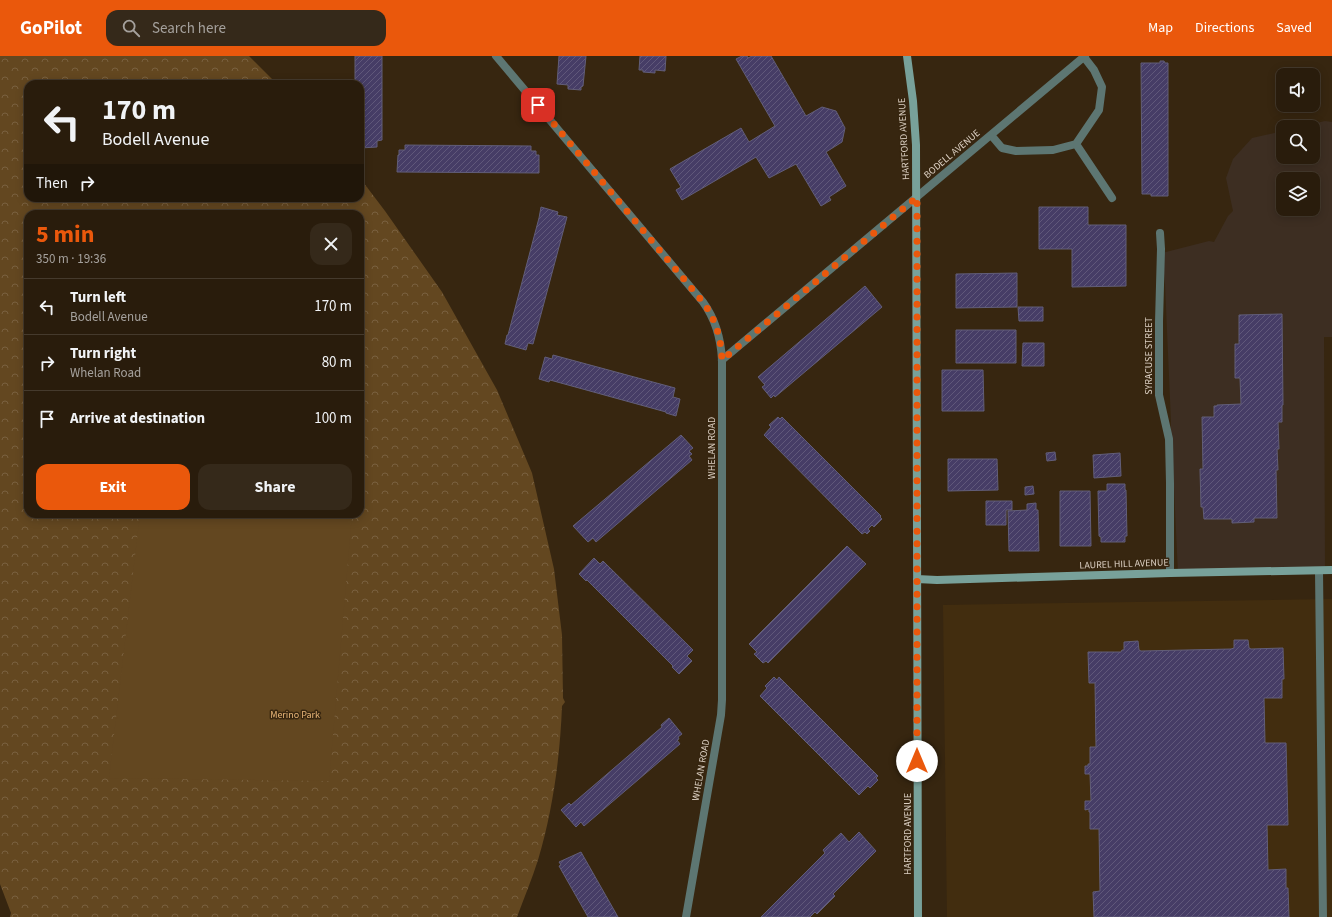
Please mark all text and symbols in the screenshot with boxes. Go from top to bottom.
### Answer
search box [106,10,386,46]
text: GoPilot [20,15,82,42]
icon: search [120,17,142,39]
text: Search here [152,18,226,39]
text: Map [1148,18,1173,38]
text: Directions [1195,18,1254,38]
text: Saved [1276,18,1312,38]
map controls [1276,68,1320,216]
button: sound [1276,68,1320,112]
pin [521,88,555,122]
text: 170 m [102,90,176,130]
icon: arrive [527,94,549,116]
icon: left [36,96,88,148]
street label: HARTFORD AVENUE [895,98,913,180]
button: search [1276,120,1320,164]
street label: BODELL AVENUE [921,126,983,182]
text: Bodell Avenue [102,127,210,152]
icon: right [76,172,98,194]
button: layers [1276,172,1320,216]
text: Then [36,173,68,194]
text: 5 min [36,217,94,252]
button: close [310,223,352,265]
text: 350 m · 19:36 [36,250,106,268]
text: Turn left [70,287,126,308]
icon: left [36,296,58,318]
text: 170 m [314,296,352,317]
text: Bodell Avenue [70,308,148,326]
street label: SYRACUSE STREET [1142,317,1156,395]
text: Turn right [70,343,136,364]
icon: right [36,352,58,374]
text: 80 m [322,352,352,373]
text: Whelan Road [70,364,141,382]
icon: arrive [36,408,58,430]
text: Arrive at destination [70,408,205,429]
text: 100 m [314,408,352,429]
street label: WHELAN ROAD [705,417,719,479]
button: Exit [36,464,190,510]
button: Share [198,464,352,510]
street label: LAUREL HILL AVENUE [1079,555,1169,573]
park label: Merino Park [270,708,320,722]
street label: WHELAN ROAD [689,738,713,802]
position arrow [896,740,938,782]
street label: HARTFORD AVENUE [901,793,915,875]

